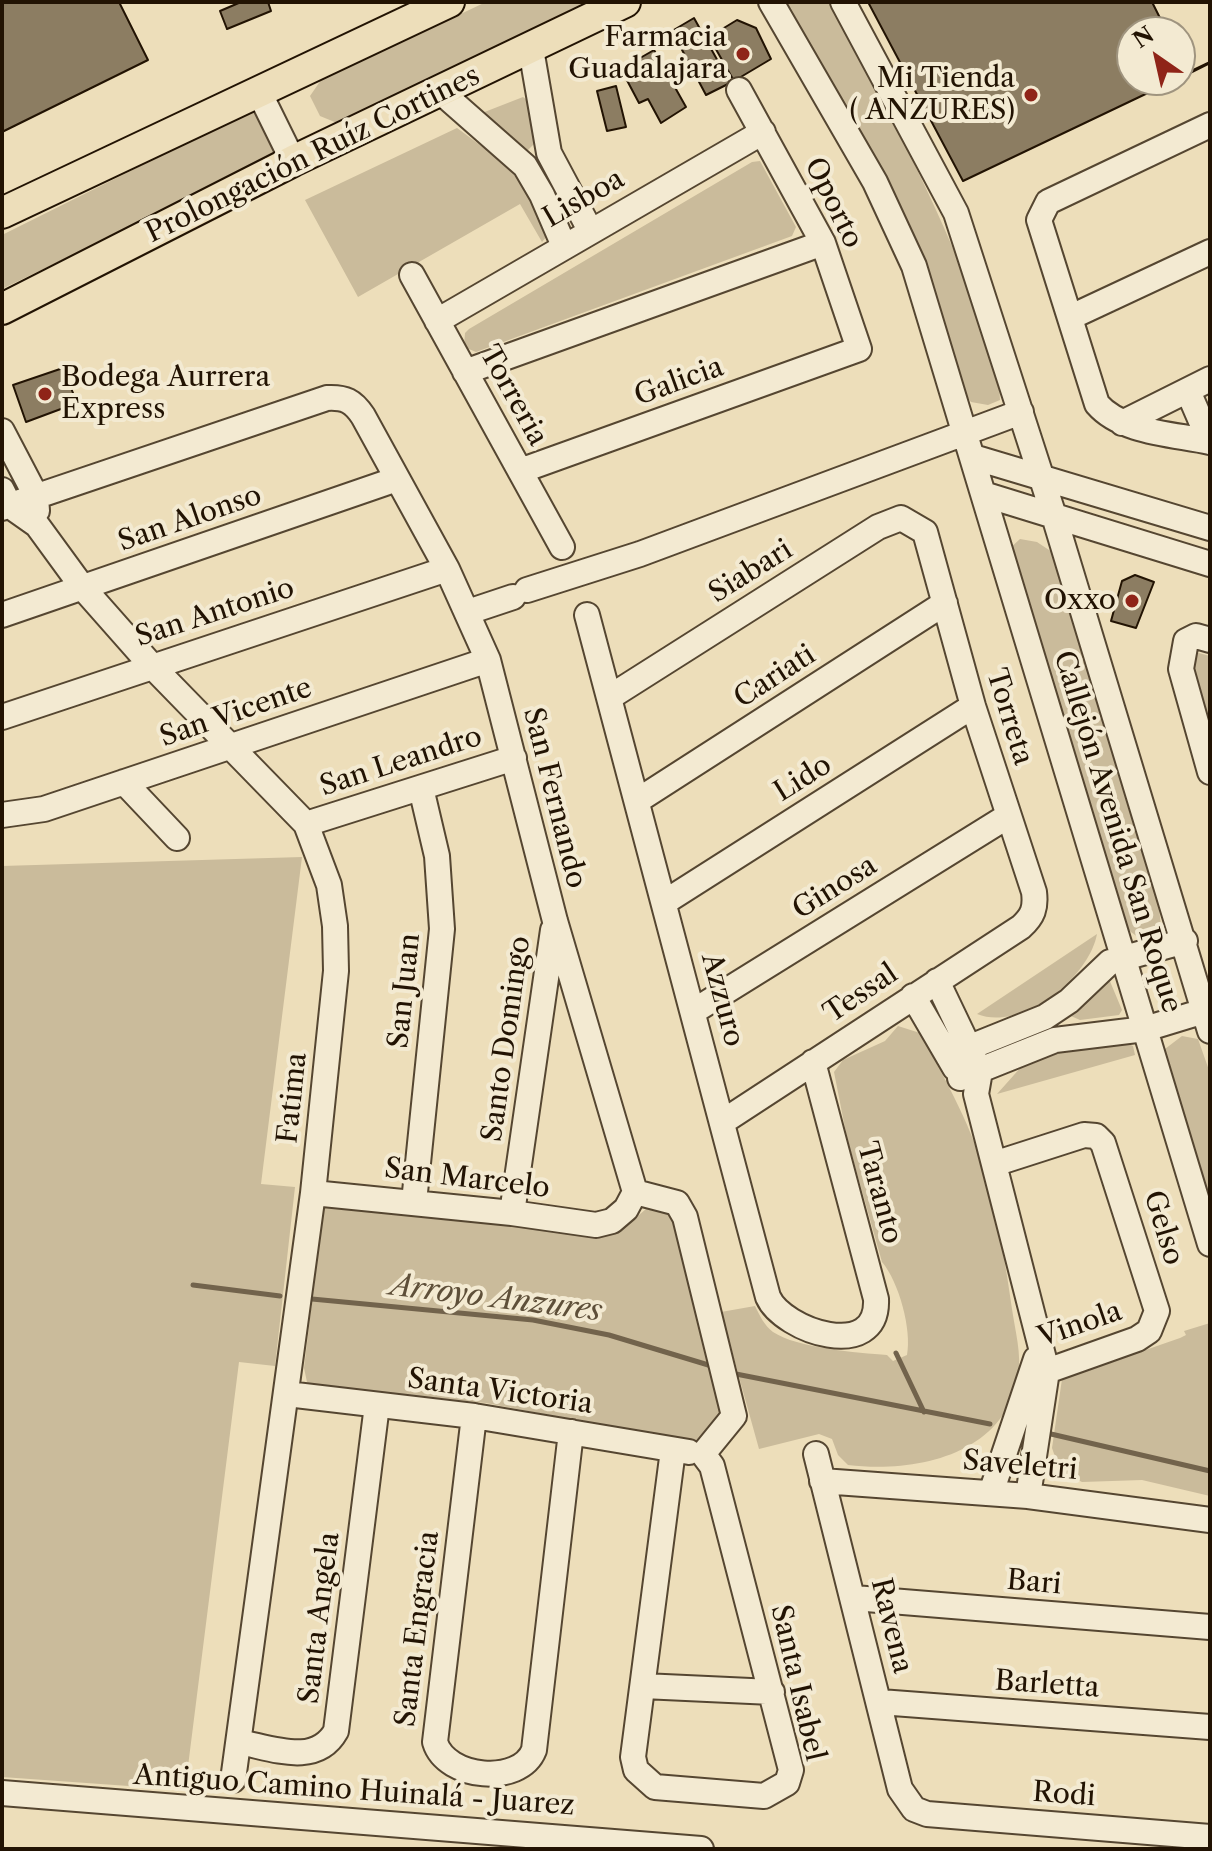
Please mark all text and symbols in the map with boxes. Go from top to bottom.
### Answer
north arrow [1116,16,1196,96]
place label: Farmacia Guadalajara [568,21,727,87]
text: N [1128,21,1159,54]
marker: Farmacia Guadalajara [734,45,752,63]
street label: Prolongación Ruíz Cortines [141,59,485,251]
place label: Mi Tienda ( ANZURES) [850,62,1015,128]
marker: Mi Tienda ( ANZURES) [1022,86,1040,104]
street label: Oporto [797,152,869,254]
street label: Lisboa [538,162,630,236]
street label: Torreria [472,340,554,452]
street label: Galicia [630,350,728,414]
place label: Bodega Aurrera Express [61,361,270,427]
marker: Bodega Aurrera Express [36,385,54,403]
street label: San Alonso [114,479,266,559]
street label: Siabari [703,533,799,611]
street label: San Antonio [131,572,299,654]
place label: Oxxo [1044,584,1116,618]
marker: Oxxo [1123,592,1141,610]
street label: Cariati [728,638,822,716]
street label: Callejón Avenida San Roque [1046,647,1188,1017]
street label: Torreta [978,665,1040,769]
street label: San Vicente [156,671,316,755]
street label: San Fernando [515,704,593,892]
street label: San Leandro [316,720,486,804]
street label: Lido [768,749,838,809]
street label: Ginosa [787,849,883,927]
street label: San Juan [382,932,428,1050]
street label: Santo Domingo [476,934,538,1144]
street label: Azzuro [693,950,751,1050]
street label: Tessal [818,957,904,1031]
street label: Fatima [272,1051,314,1145]
street label: Taranto [849,1138,909,1248]
street label: San Marcelo [382,1152,552,1206]
street label: Gelso [1136,1187,1190,1269]
water label: Arroyo Anzures [388,1268,604,1330]
street label: Vinola [1034,1295,1126,1355]
street label: Santa Victoria [405,1362,595,1422]
street label: Saveletri [961,1444,1079,1488]
street label: Santa Engracia [389,1529,447,1729]
street label: Santa Angela [293,1530,347,1706]
street label: Bari [1005,1564,1063,1602]
street label: Ravena [863,1575,919,1677]
street label: Santa Isabel [763,1602,831,1764]
street label: Barletta [994,1665,1100,1705]
street label: Antiguo Camino Huinalá - Juarez [132,1759,576,1823]
street label: Rodi [1031,1776,1097,1814]

